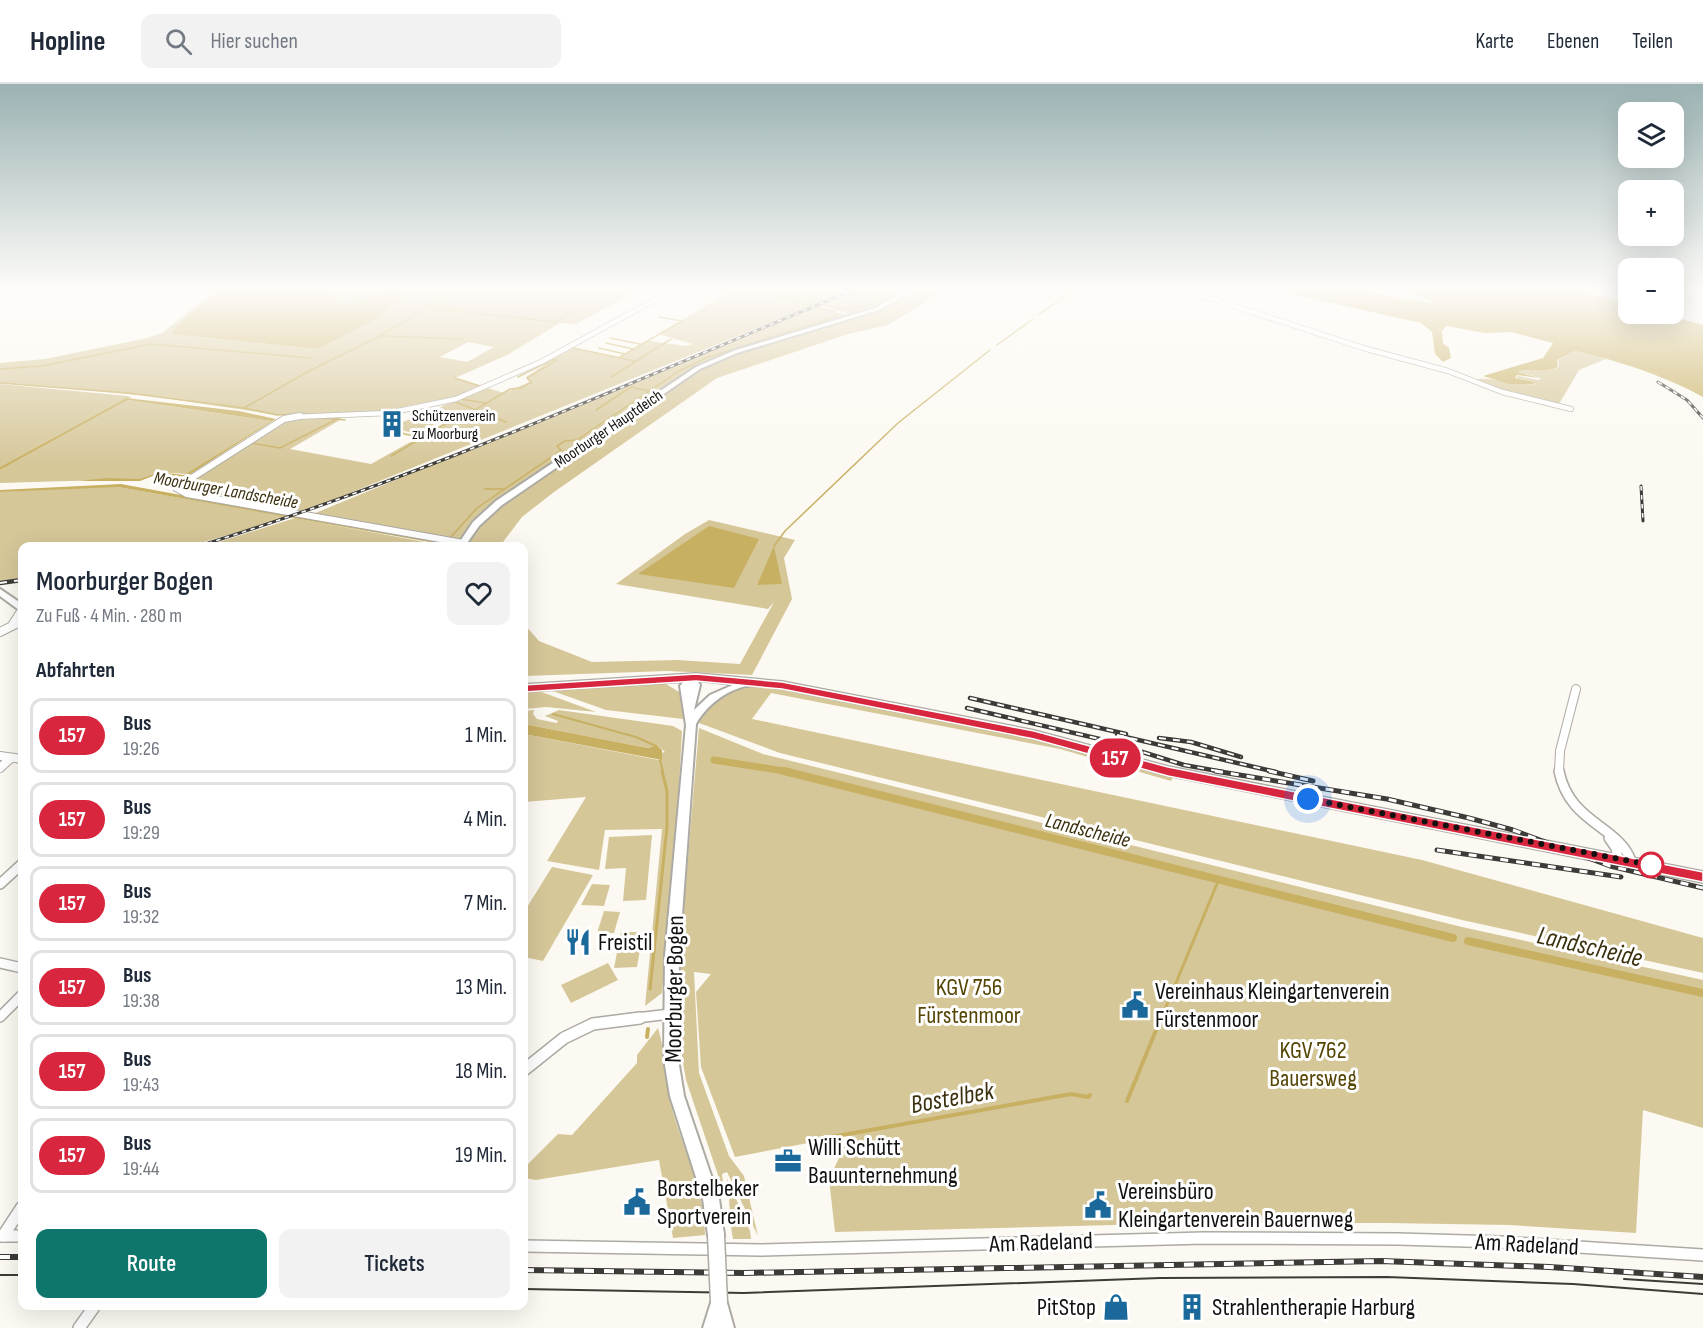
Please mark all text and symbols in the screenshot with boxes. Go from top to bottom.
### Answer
search box [141,14,561,68]
text: Hopline [30,25,105,58]
icon: search [162,25,195,58]
text: Hier suchen [210,28,298,55]
text: Karte [1476,29,1514,54]
text: Ebenen [1547,29,1599,54]
text: Teilen [1632,29,1673,54]
map controls [1618,102,1684,324]
button: layers [1618,102,1684,168]
button: + [1618,180,1684,246]
button: − [1618,258,1684,324]
street label: Moorburger Hauptdeich [551,386,667,472]
place label: Schützenverein zu Moorburg [412,407,496,444]
building icon: Schützenverein zu Moorburg [377,409,407,439]
water label: Moorburger Landscheide [152,467,300,514]
button: heart [447,562,510,625]
text: Moorburger Bogen [36,565,213,598]
text: Zu Fuß · 4 Min. · 280 m [36,604,182,628]
text: Abfahrten [36,657,115,684]
text: Bus [123,710,152,737]
text: 1 Min. [465,722,507,749]
text: 157 [59,723,85,748]
text: 19:26 [123,737,160,761]
line badge: 157 [1080,738,1150,778]
text: 157 [1102,746,1128,771]
your location [1293,784,1323,814]
text: Bus [123,794,152,821]
text: 4 Min. [464,806,507,833]
text: 157 [59,807,85,832]
water label: Landscheide [1043,808,1133,853]
text: 19:29 [123,821,160,845]
unlabelled marker [1638,852,1664,878]
text: Bus [123,878,152,905]
text: 7 Min. [464,890,507,917]
text: 157 [59,891,85,916]
text: 19:32 [123,905,159,929]
street label: Moorburger Bogen [659,915,690,1063]
water label: Landscheide [1534,920,1645,975]
restaurant icon: Freistil [563,927,593,957]
place label: Freistil [598,928,653,957]
text: Bus [123,962,152,989]
park label: KGV 756 Fürstenmoor [917,973,1021,1030]
text: 13 Min. [456,974,507,1001]
text: 157 [59,975,85,1000]
place label: Vereinhaus Kleingartenverein Fürstenmoor [1155,977,1390,1034]
text: 19:38 [123,989,160,1013]
public building icon: Vereinhaus Kleingartenverein Fürstenmoor [1120,990,1150,1020]
park label: KGV 762 Bauersweg [1269,1036,1357,1093]
text: Bus [123,1046,152,1073]
text: 18 Min. [455,1058,507,1085]
text: 157 [59,1059,85,1084]
text: 19:43 [123,1073,159,1097]
water label: Bostelbek [908,1076,998,1121]
text: Bus [123,1130,152,1157]
place label: Willi Schütt Bauunternehmung [808,1133,958,1190]
text: 19 Min. [455,1142,507,1169]
text: 157 [59,1143,85,1168]
office icon: Willi Schütt Bauunternehmung [773,1146,803,1176]
text: 19:44 [123,1157,159,1181]
place label: Borstelbeker Sportverein [657,1174,759,1231]
place label: Vereinsbüro Kleingartenverein Bauernweg [1118,1177,1353,1234]
public building icon: Borstelbeker Sportverein [622,1187,652,1217]
public building icon: Vereinsbüro Kleingartenverein Bauernweg [1083,1190,1113,1220]
street label: Am Radeland [988,1226,1093,1259]
street label: Am Radeland [1473,1227,1579,1262]
button: Route [36,1229,267,1298]
button: Tickets [279,1229,510,1298]
shop icon: PitStop [1101,1292,1131,1322]
building icon: Strahlentherapie Harburg [1177,1292,1207,1322]
place label: PitStop [1037,1293,1096,1322]
place label: Strahlentherapie Harburg [1212,1293,1415,1322]

